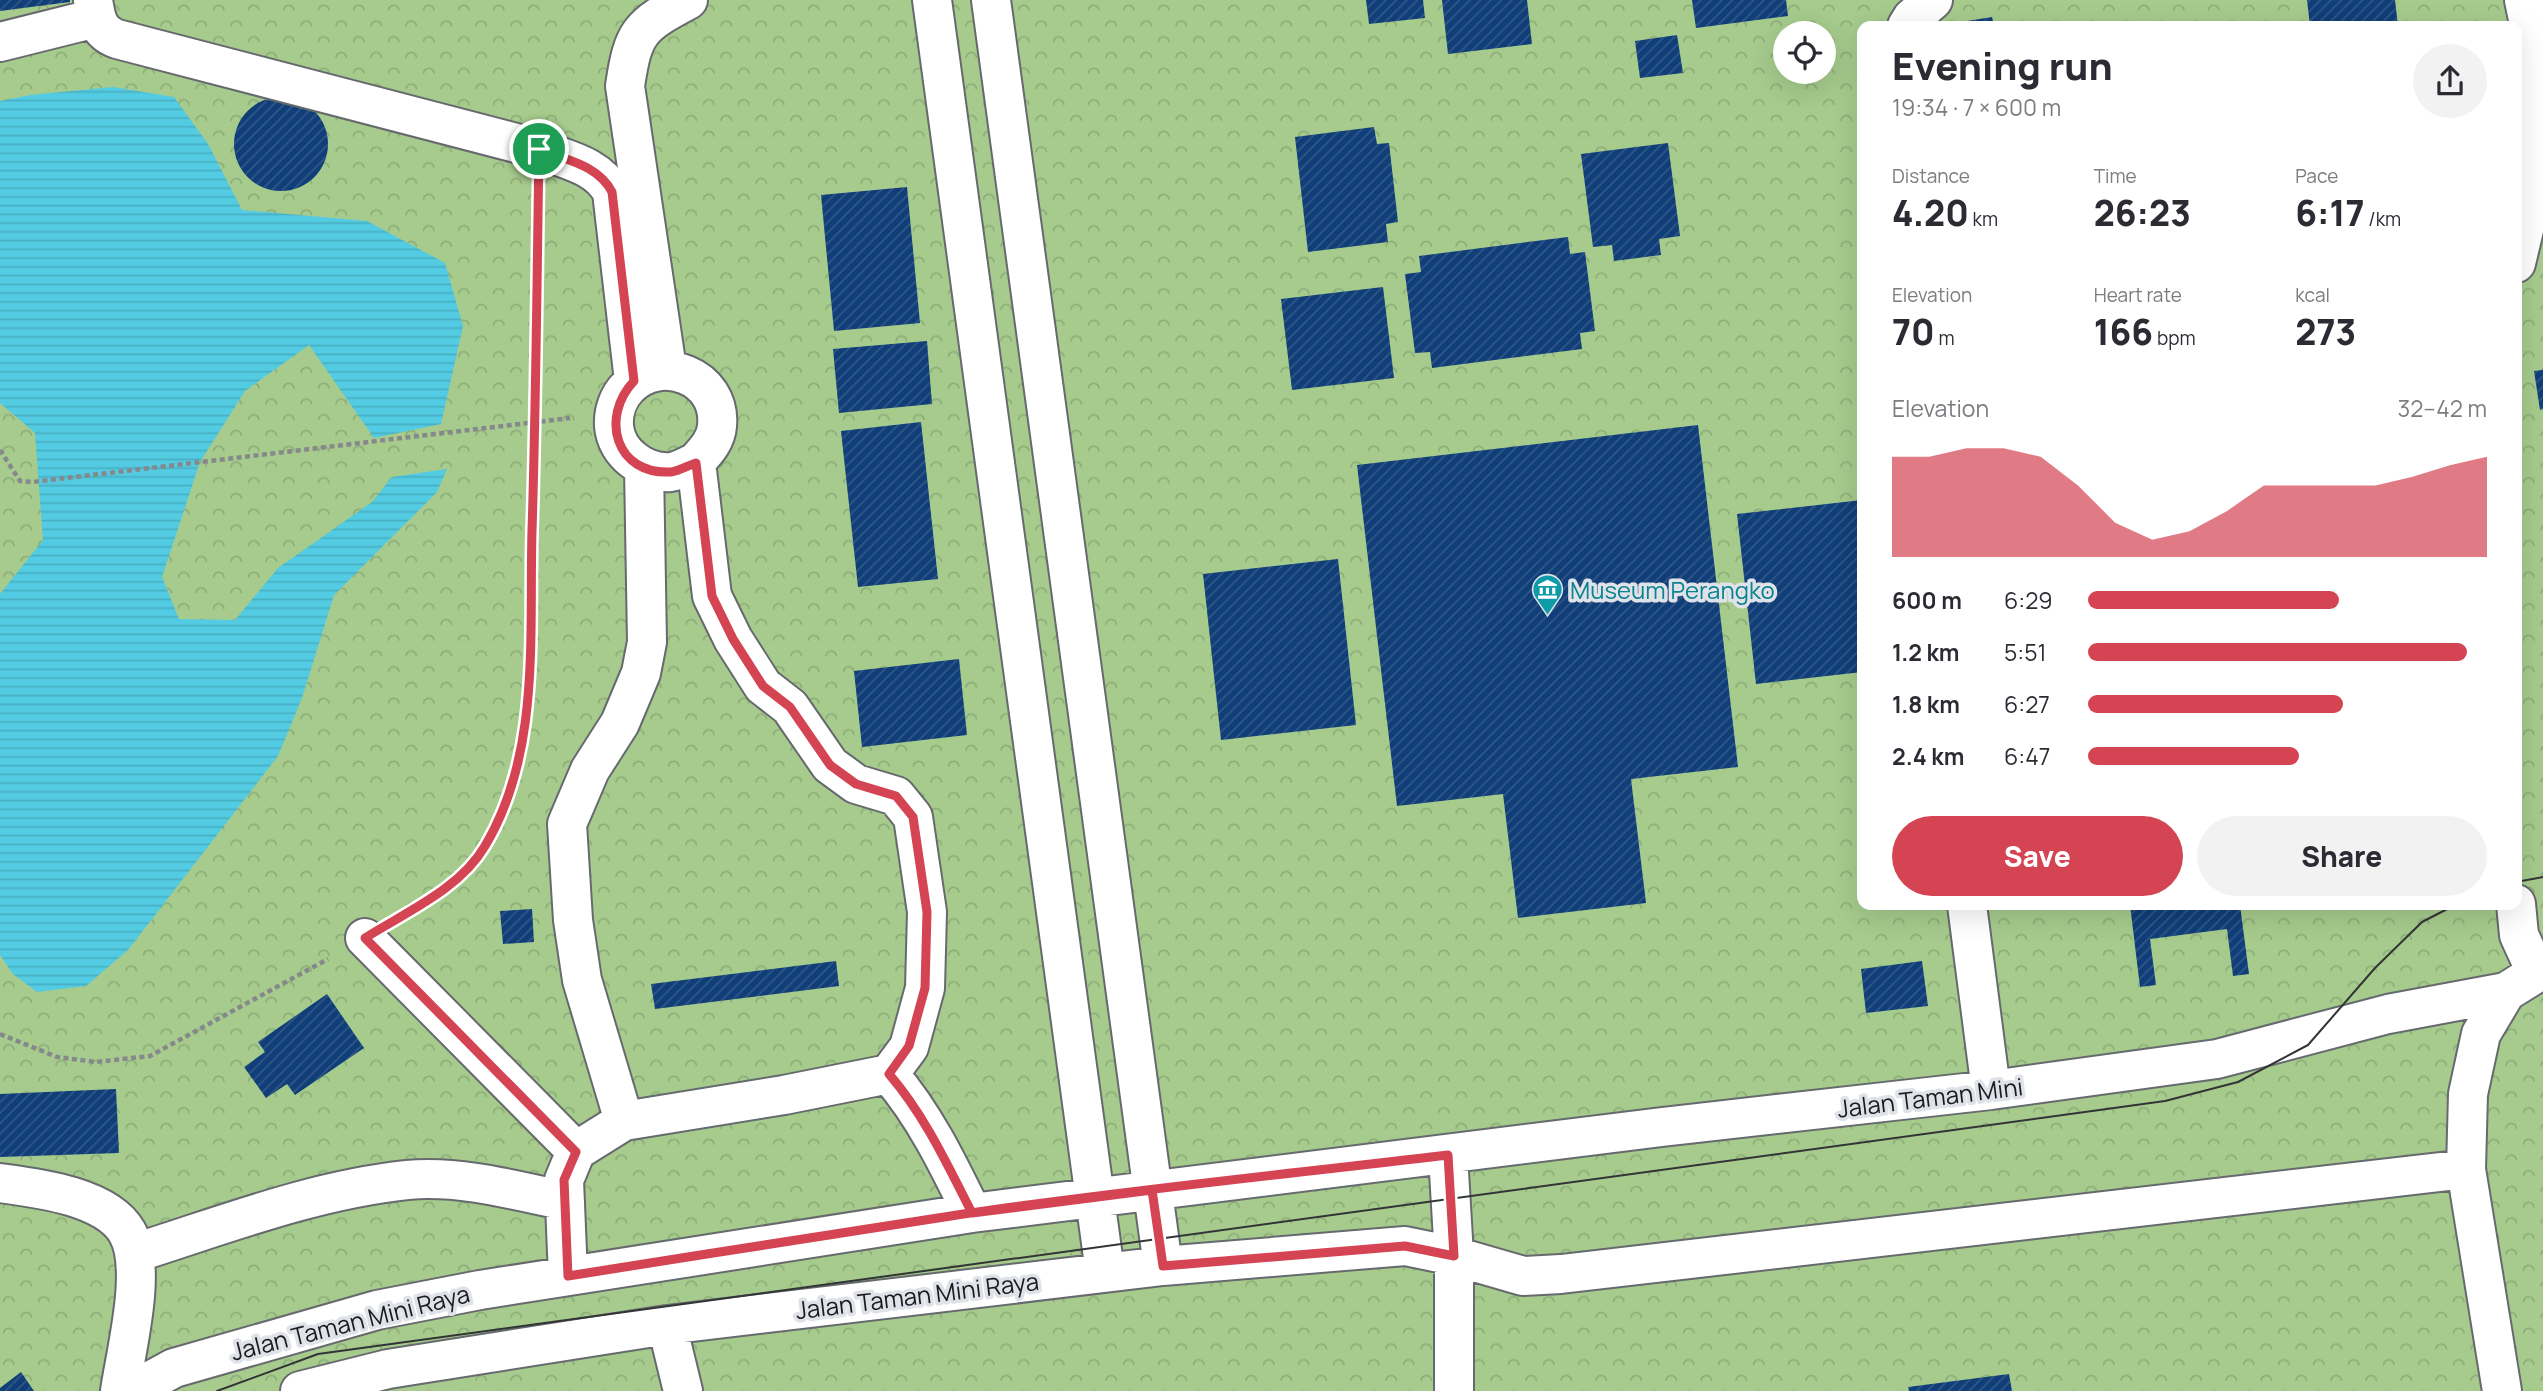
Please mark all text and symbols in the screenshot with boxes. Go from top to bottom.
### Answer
map controls [1773,21,1836,84]
button: locate [1773,21,1836,84]
text: Evening run [1892,39,2113,91]
button: share [2413,44,2487,118]
text: 19:34 · 7 × 600 m [1892,91,2061,123]
pin [509,119,569,179]
icon: arrive [520,130,558,168]
text: Distance [1892,163,1970,189]
text: Time [2094,163,2137,189]
text: Pace [2295,163,2338,189]
text: 4.20 [1892,189,1969,237]
text: 26:23 [2094,189,2191,237]
text: 6:17 [2295,189,2365,237]
text: km [1969,206,1998,232]
text: /km [2365,206,2401,232]
text: Elevation [1892,282,1972,308]
text: Heart rate [2094,282,2182,308]
text: kcal [2295,282,2330,308]
text: 70 [1892,308,1935,356]
text: 166 [2094,308,2153,356]
text: 273 [2295,308,2356,356]
text: m [1935,325,1955,351]
text: bpm [2153,325,2196,351]
text: Elevation [1892,392,1989,424]
text: 32–42 m [2398,392,2487,424]
museum icon: Museum Perangko [1530,572,1564,616]
place label: Museum Perangko [1570,573,1775,606]
text: 600 m [1892,584,1962,616]
text: 6:29 [2004,584,2053,616]
text: 1.2 km [1892,636,1959,668]
text: 5:51 [2004,636,2046,668]
text: 1.8 km [1892,688,1960,720]
text: 6:27 [2004,688,2050,720]
text: 2.4 km [1892,740,1964,772]
text: 6:47 [2004,740,2050,772]
button: Save [1892,816,2183,896]
button: Share [2197,816,2487,896]
street label: Jalan Taman Mini [1835,1069,2025,1125]
street label: Jalan Taman Mini Raya [793,1264,1041,1326]
street label: Jalan Taman Mini Raya [227,1276,473,1368]

